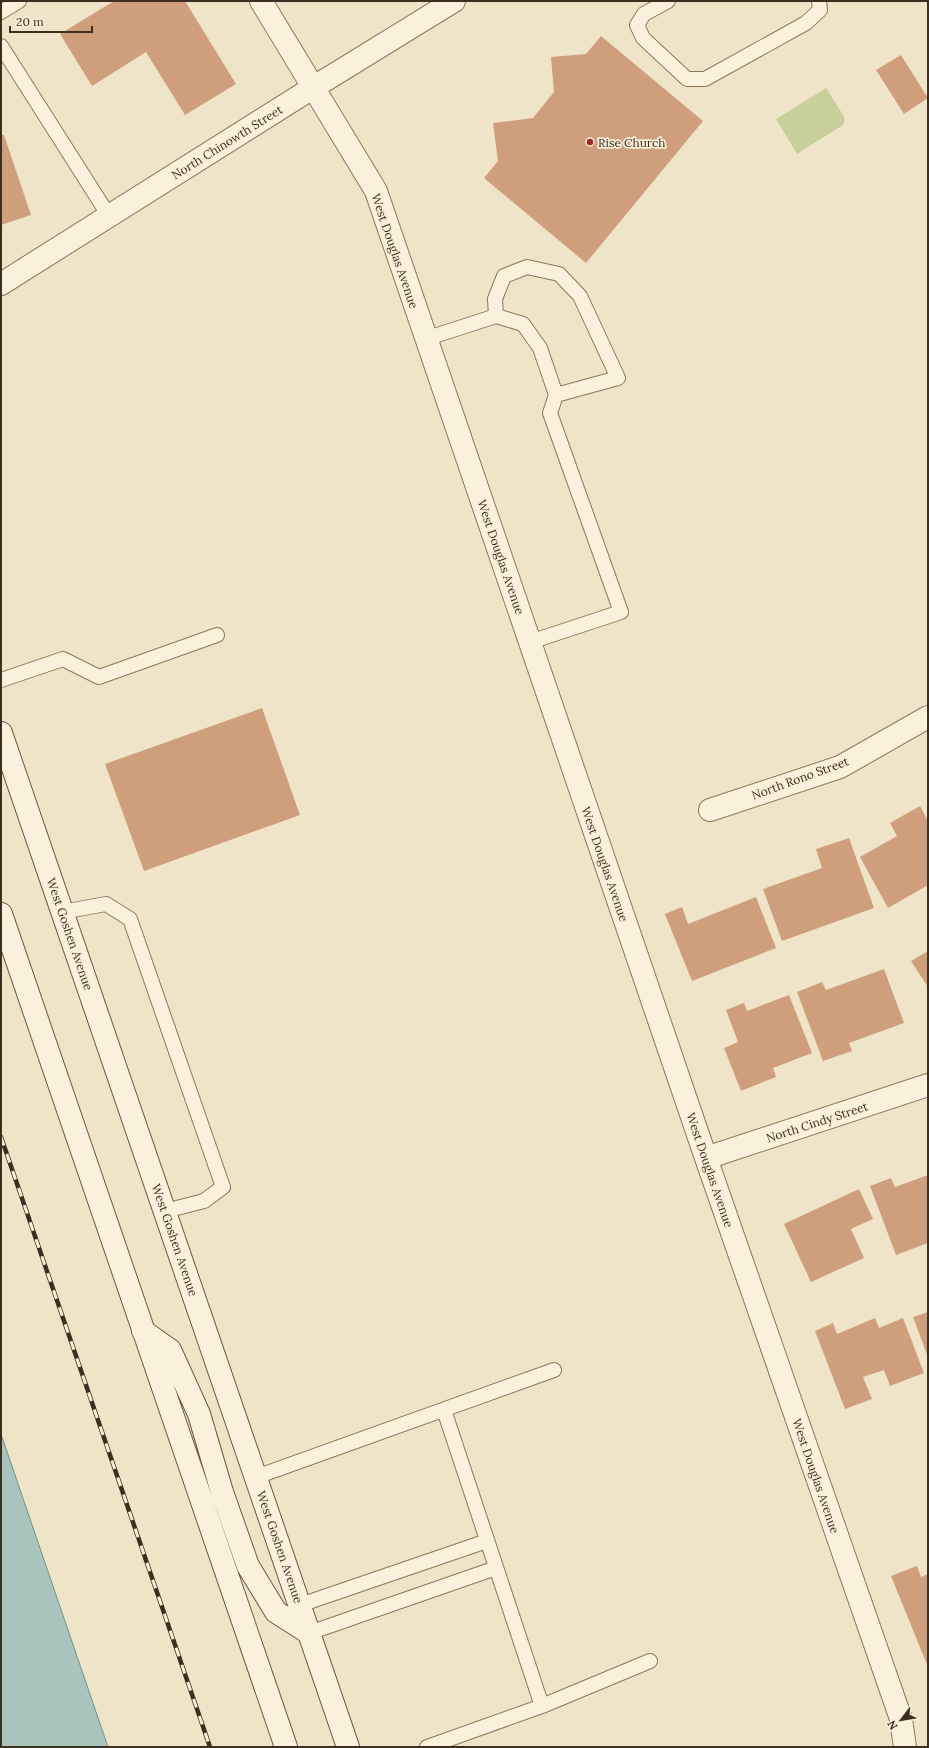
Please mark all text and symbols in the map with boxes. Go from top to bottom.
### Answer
scale bar [10,8,92,34]
text: 20 m [16,14,44,29]
street label: North Chinowth Street [169,102,286,182]
place label: Rise Church [598,135,666,150]
marker: Rise Church [585,137,595,147]
street label: West Douglas Avenue [368,192,422,311]
street label: West Douglas Avenue [474,498,528,617]
street label: North Rono Street [749,753,851,803]
street label: West Douglas Avenue [578,805,632,924]
street label: West Goshen Avenue [44,876,96,993]
street label: North Cindy Street [764,1098,870,1146]
street label: West Douglas Avenue [683,1111,737,1230]
street label: West Goshen Avenue [149,1182,201,1299]
street label: West Douglas Avenue [789,1417,843,1536]
street label: West Goshen Avenue [254,1489,306,1606]
north arrow [881,1700,921,1740]
text: N [884,1717,901,1732]

